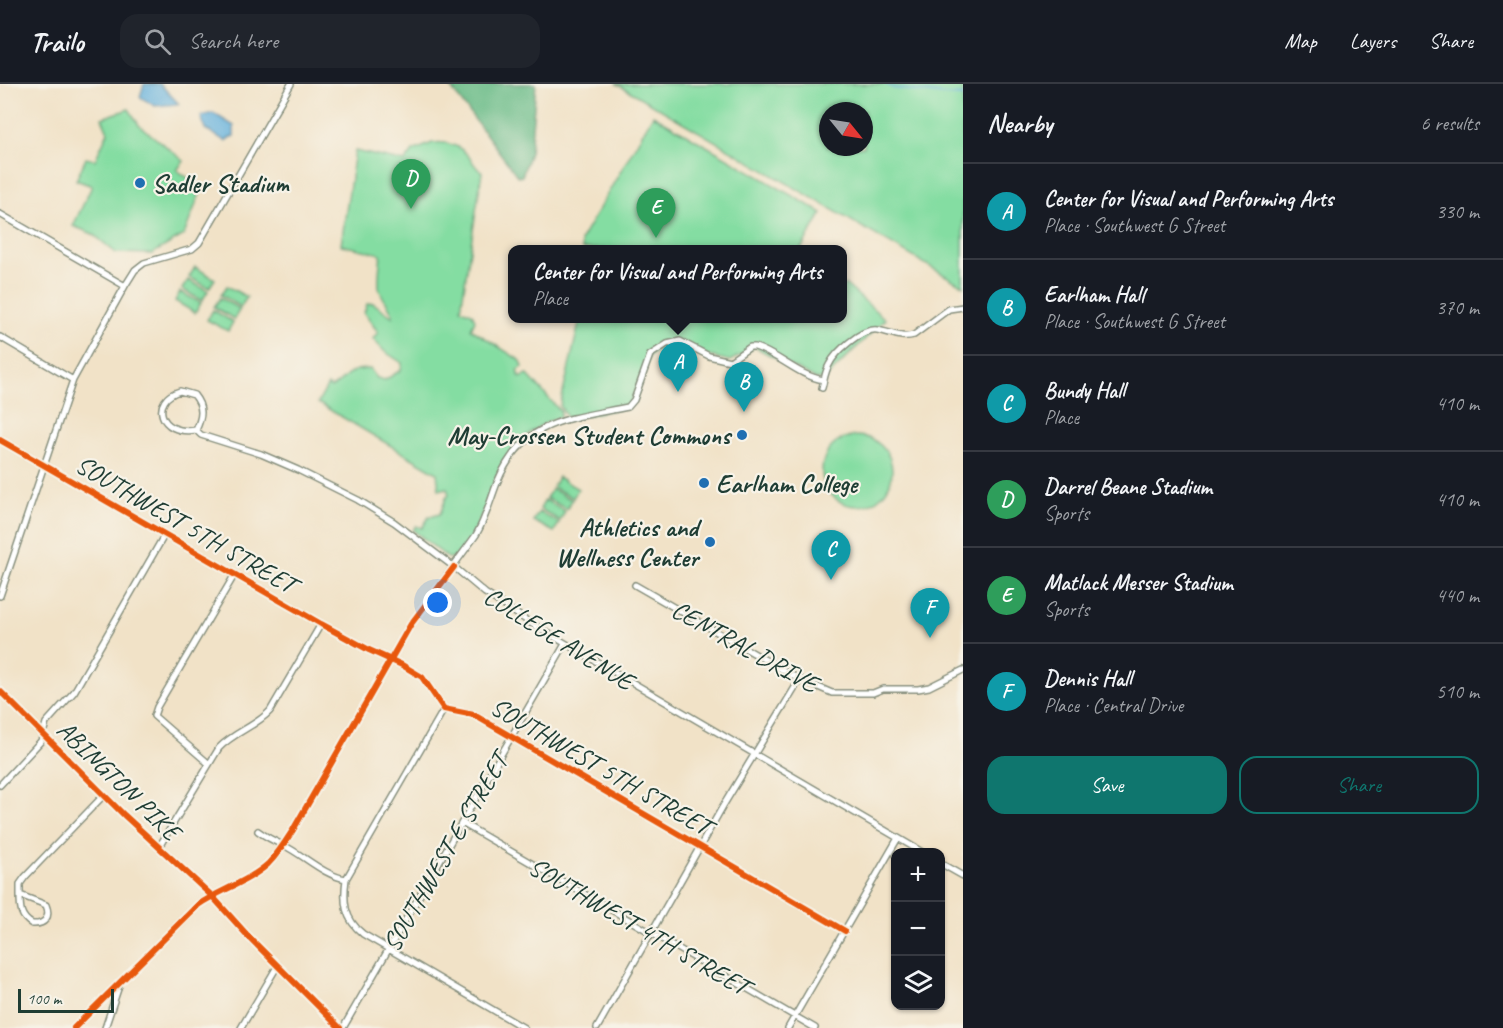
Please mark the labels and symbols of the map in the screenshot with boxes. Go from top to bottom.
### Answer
north arrow [819,102,873,156]
pin: D [392,160,430,209]
place label: Sadler Stadium [152,167,290,200]
marker: Sadler Stadium [133,176,147,190]
pin: E [636,188,676,238]
pin: A [658,342,698,392]
pin: B [724,362,764,412]
place label: May-Crossen Student Commons [447,419,733,452]
marker: May-Crossen Student Commons [735,428,749,442]
street label: SOUTHWEST 5TH STREET [70,448,308,605]
place label: Earlham College [716,467,859,500]
marker: Earlham College [697,476,711,490]
place label: Athletics and Wellness Center [556,511,703,574]
pin: C [812,530,850,580]
marker: Athletics and Wellness Center [703,535,717,549]
street label: COLLEGE AVENUE [478,579,642,699]
your location [423,588,452,617]
pin: F [910,588,950,638]
street label: CENTRAL DRIVE [666,593,826,702]
street label: SOUTHWEST 5TH STREET [485,690,723,847]
street label: ABINGTON PIKE [50,713,190,850]
street label: SOUTHWEST E STREET [375,743,518,957]
street label: SOUTHWEST 4TH STREET [523,850,761,1007]
scale bar [18,986,114,1014]

